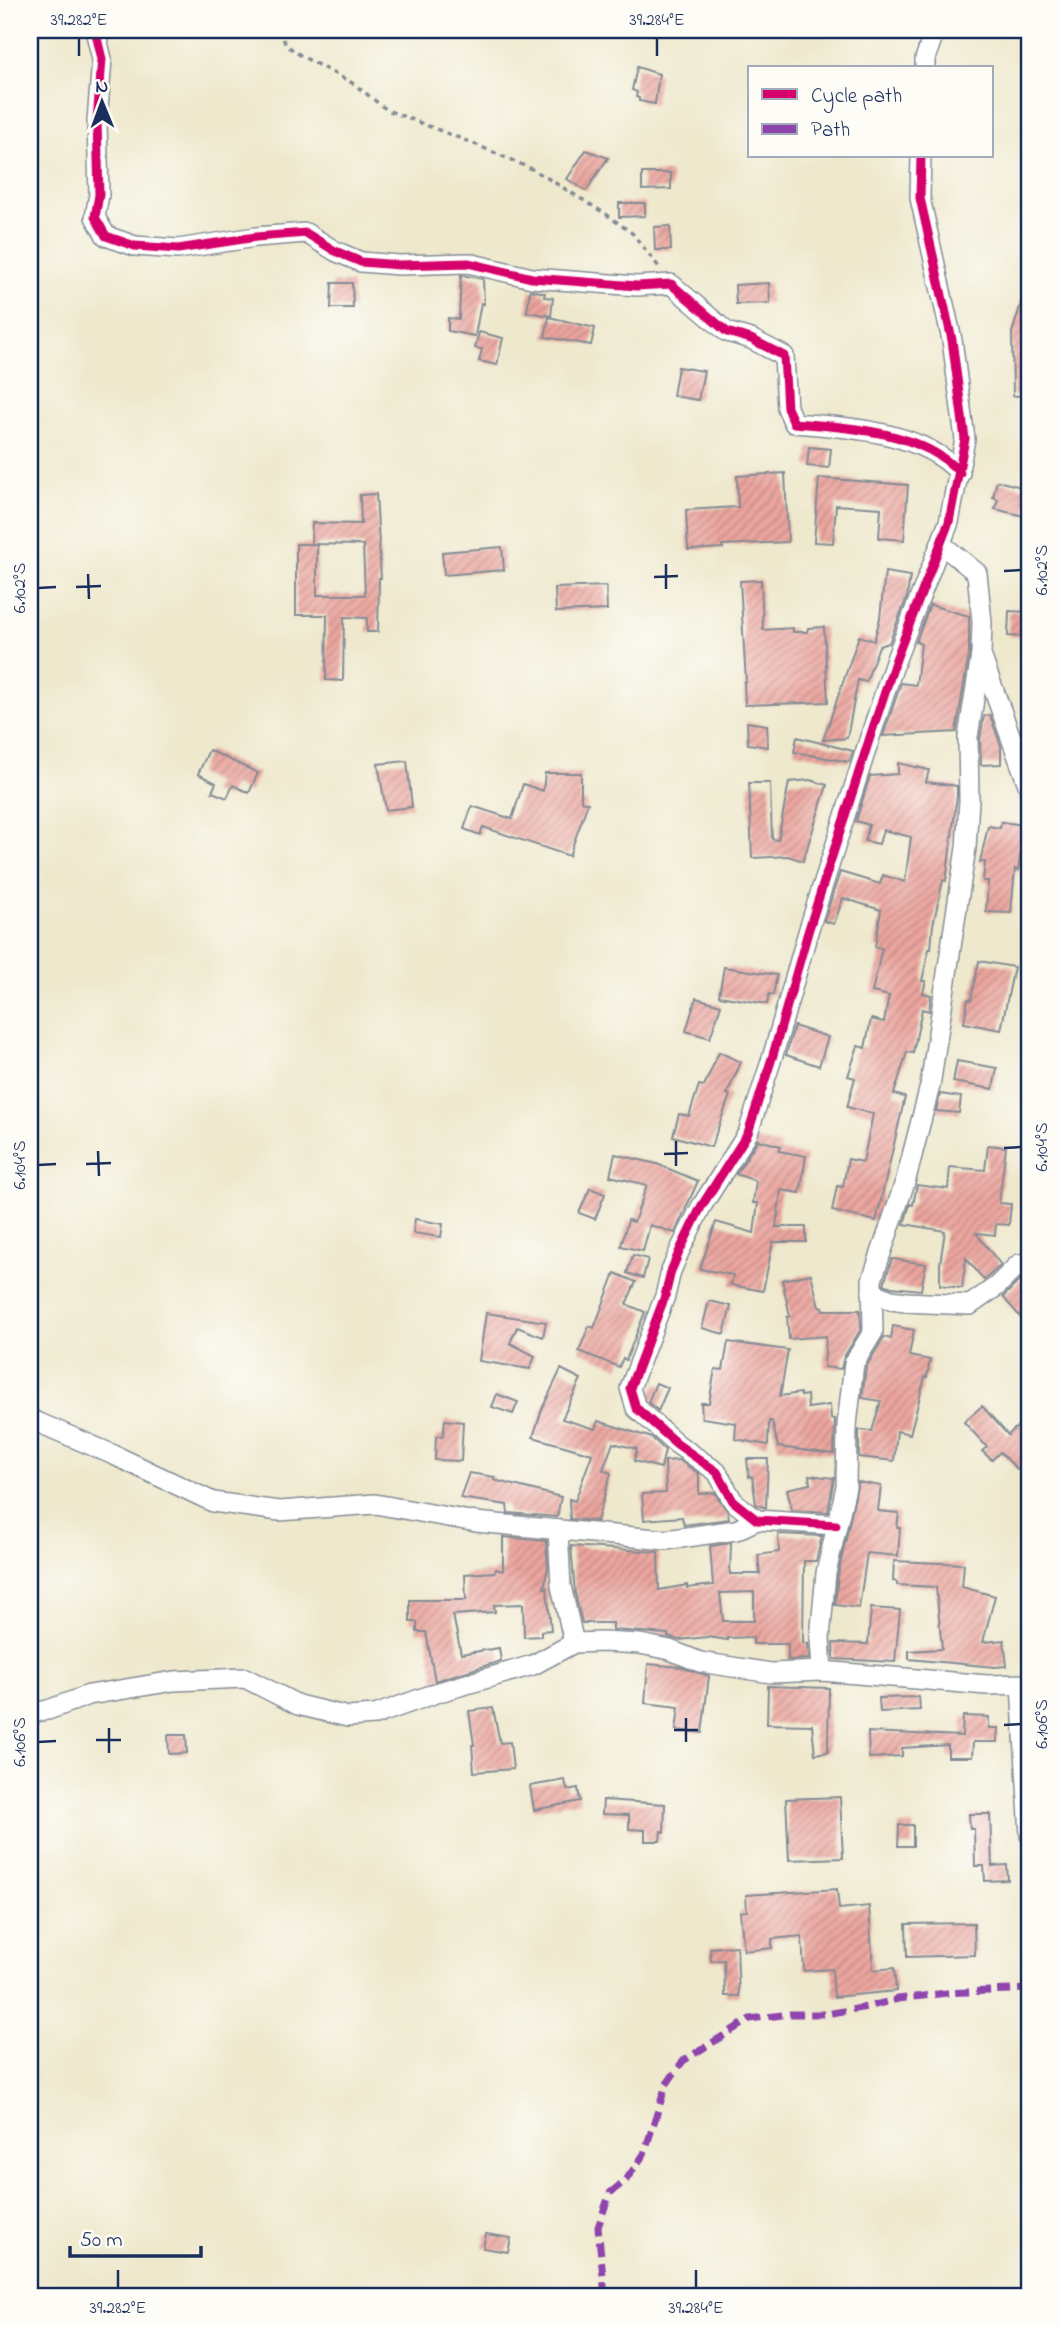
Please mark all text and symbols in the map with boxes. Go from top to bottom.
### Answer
text: 39.282°E [51,8,108,34]
text: 39.284°E [629,8,685,34]
north arrow [66,66,136,136]
legend [748,66,993,158]
text: N [95,74,109,101]
text: Cycle path [811,82,902,114]
text: Path [811,116,850,146]
text: 6.102°S [1030,545,1056,595]
text: 6.102°S [8,563,34,613]
text: 6.104°S [1030,1123,1056,1171]
text: 6.104°S [8,1141,34,1189]
text: 6.106°S [1030,1699,1056,1749]
text: 6.106°S [8,1717,34,1767]
scale bar [70,2214,201,2258]
text: 50 m [80,2226,123,2256]
text: 39.282°E [90,2296,147,2322]
text: 39.284°E [668,2296,724,2322]

